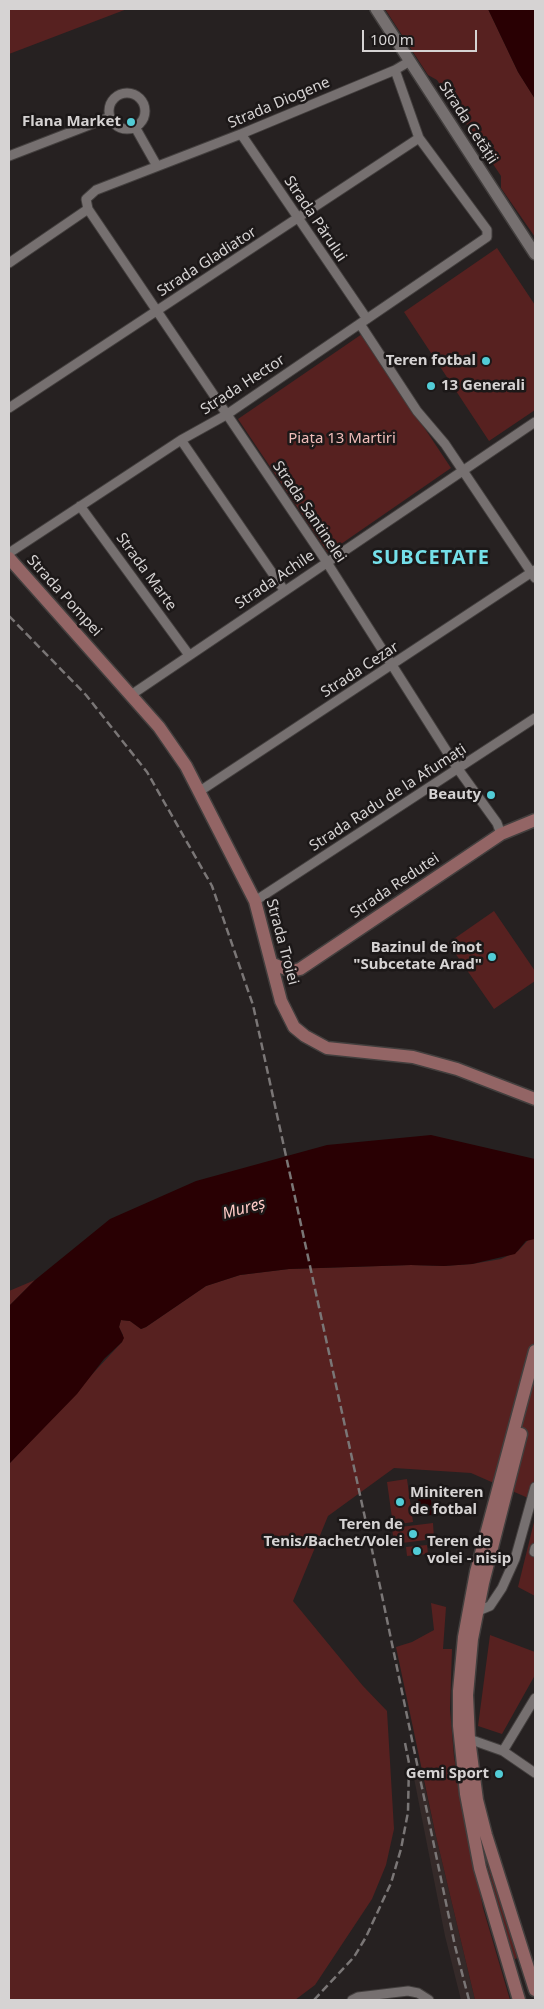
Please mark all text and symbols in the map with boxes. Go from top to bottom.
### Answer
scale bar [364,20,479,52]
text: 100 m [370,29,414,49]
street label: Strada Diogene [225,73,333,133]
street label: Strada Cetății [435,79,501,167]
place label: Flana Market [22,113,121,131]
marker: Flana Market [125,116,137,128]
street label: Strada Părului [280,173,350,265]
street label: Strada Gladiator [154,223,260,301]
street label: Strada Hector [197,351,289,419]
place label: Teren fotbal [386,352,476,370]
marker: Teren fotbal [480,355,492,367]
place label: 13 Generali [441,377,525,395]
marker: 13 Generali [425,380,437,392]
park label: Piața 13 Martiri [288,430,396,448]
street label: Strada Santinelei [268,458,350,566]
street label: Strada Marte [112,530,180,614]
district label: SUBCETATE [371,546,491,570]
street label: Strada Achile [232,547,318,613]
street label: Strada Pompei [23,552,105,640]
street label: Strada Cezar [318,638,402,702]
street label: Strada Radu de la Afumați [306,741,470,855]
place label: Beauty [428,786,481,804]
marker: Beauty [485,789,497,801]
street label: Strada Redutei [347,850,443,922]
street label: Strada Troiei [262,897,302,987]
place label: Bazinul de înot "Subcetate Arad" [353,939,482,974]
marker: Bazinul de înot "Subcetate Arad" [486,951,498,963]
water label: Mureș [220,1194,268,1224]
place label: Miniteren de fotbal [410,1484,483,1519]
marker: Miniteren de fotbal [394,1496,406,1508]
place label: Teren de Tenis/Bachet/Volei [264,1516,403,1551]
marker: Teren de Tenis/Bachet/Volei [407,1528,419,1540]
place label: Teren de volei - nisip [427,1533,511,1568]
marker: Teren de volei - nisip [411,1545,423,1557]
place label: Gemi Sport [406,1765,489,1783]
marker: Gemi Sport [493,1768,505,1780]

